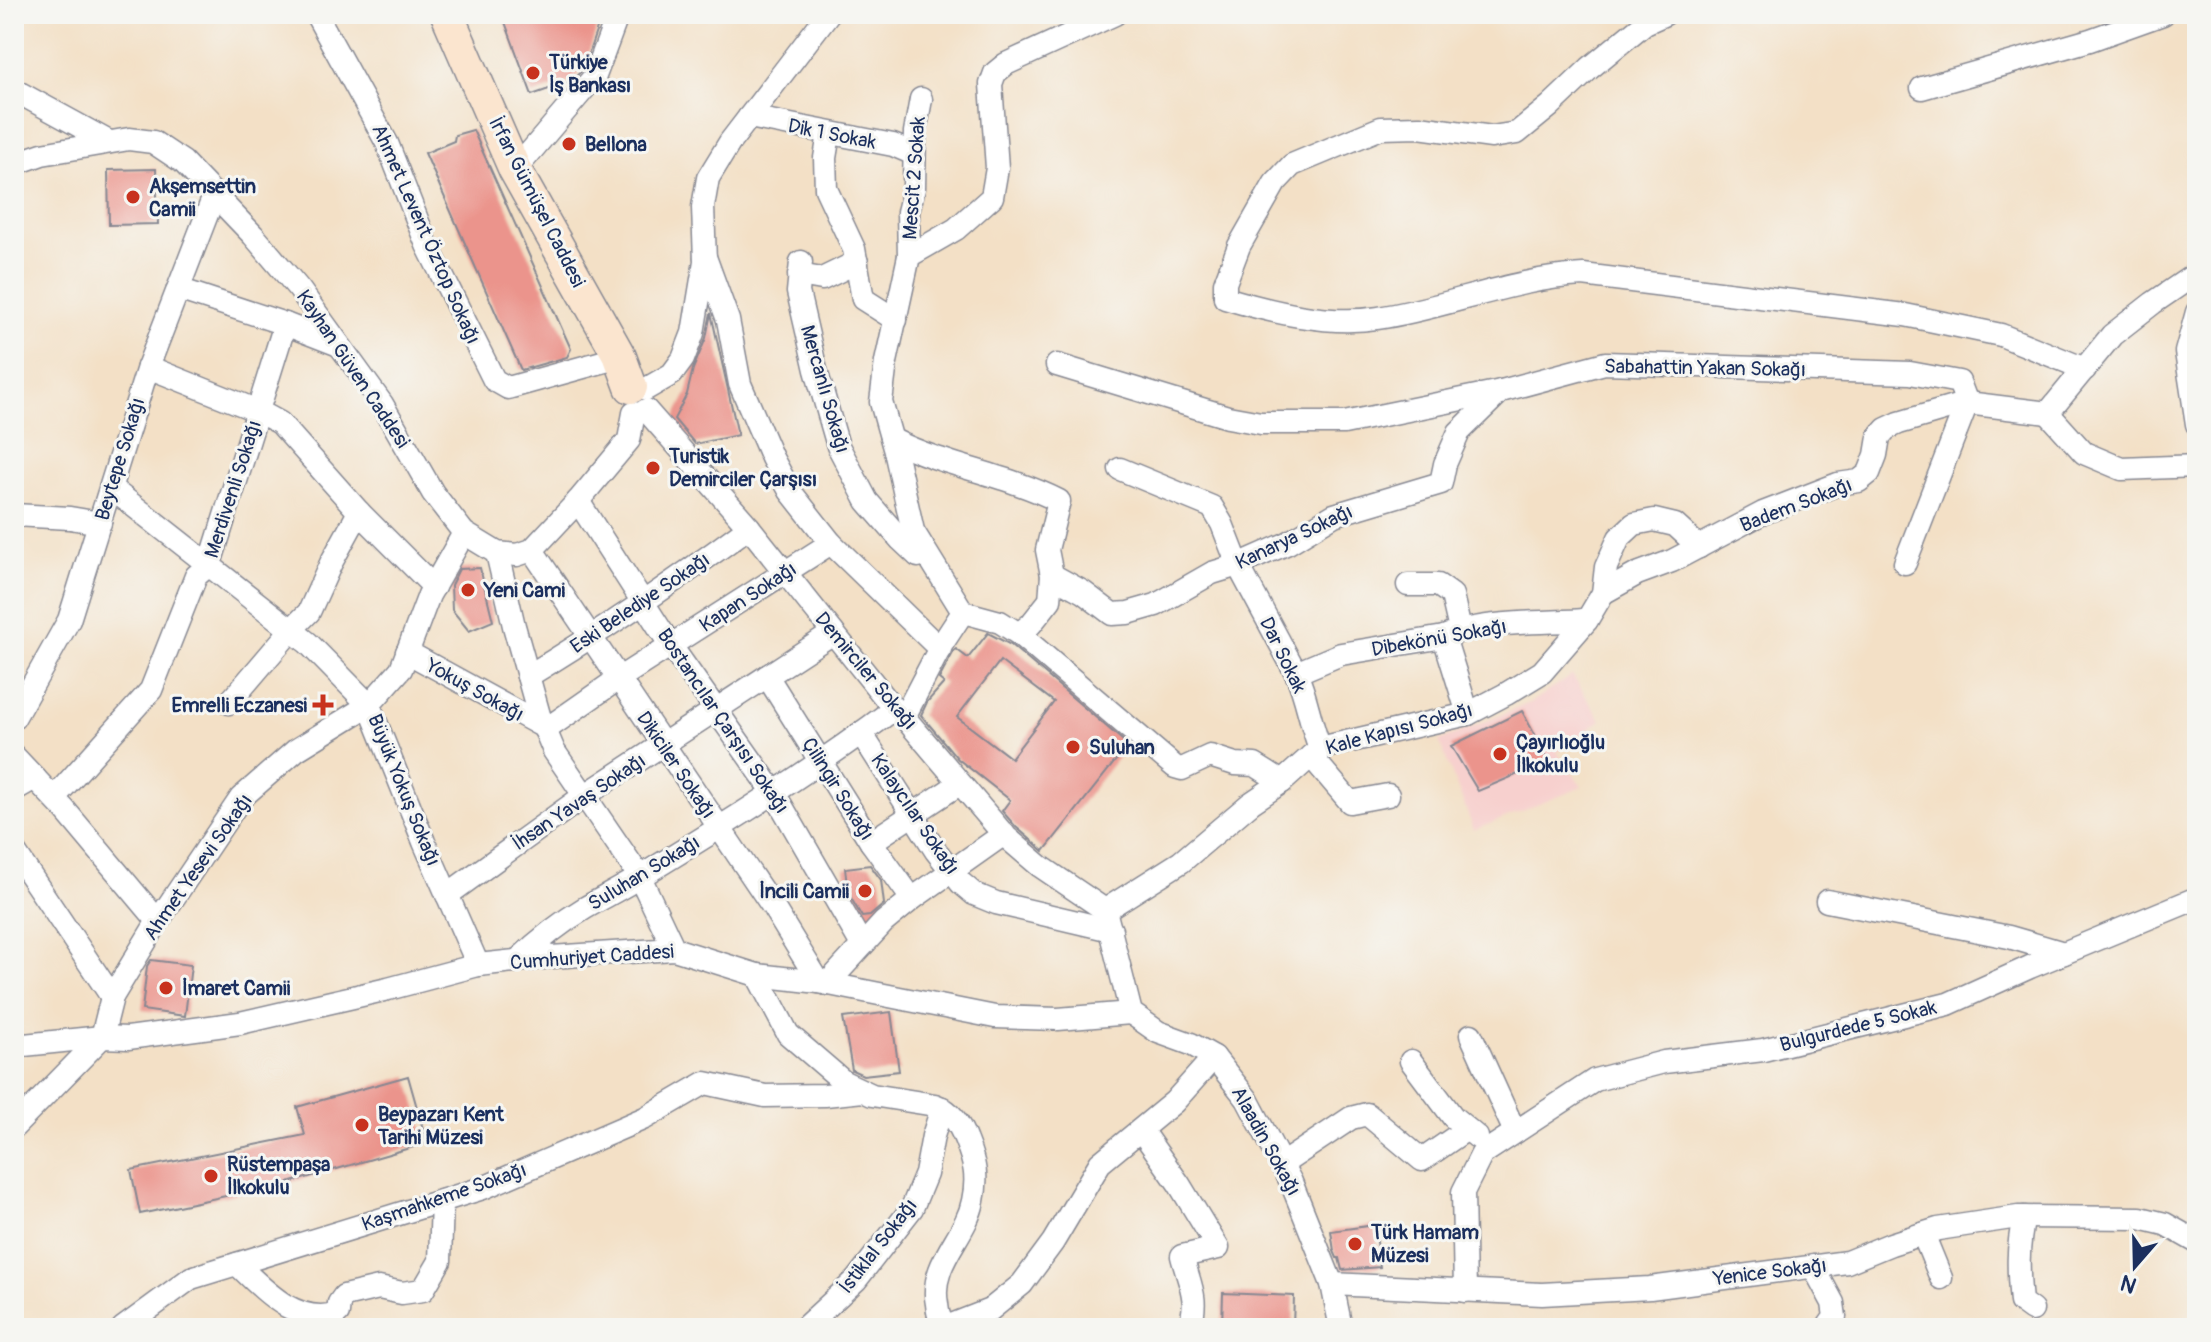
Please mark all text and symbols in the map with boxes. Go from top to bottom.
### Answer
place label: Türkiye İş Bankası [548,50,631,98]
marker: Türkiye İş Bankası [524,64,542,82]
street label: İrfan Gümüşel Caddesi [483,113,591,291]
street label: Dik 1 Sokak [786,113,879,155]
street label: Mescit 2 Sokak [897,115,931,240]
street label: Ahmet Levent Öztop Sokağı [366,120,486,348]
place label: Bellona [585,132,647,157]
marker: Bellona [560,135,578,153]
place label: Akşemsettin Camii [149,174,256,222]
marker: Akşemsettin Camii [124,188,142,206]
street label: Kayhan Güven Caddesi [291,285,415,453]
street label: Mercanlı Sokağı [795,322,855,456]
street label: Sabahattin Yakan Sokağı [1604,354,1806,382]
street label: Beytepe Sokağı [89,395,151,523]
street label: Merdivenli Sokağı [199,417,267,561]
place label: Turistik Demirciler Çarşısı [668,444,817,492]
marker: Turistik Demirciler Çarşısı [644,459,662,477]
street label: Badem Sokağı [1736,472,1856,538]
street label: Kanarya Sokağı [1231,499,1357,575]
street label: Eski Belediye Sokağı [565,547,715,659]
street label: Kapan Sokağı [695,556,801,638]
place label: Yeni Cami [483,578,565,603]
marker: Yeni Cami [459,581,477,599]
street label: Demirciler Sokağı [809,607,923,735]
street label: Dar Sokak [1254,613,1312,698]
street label: Dibekönü Sokağı [1369,614,1509,662]
street label: Bostancılar Çarşısı Sokağı [652,624,794,818]
street label: Yokuş Sokağı [421,652,528,727]
place label: Emrelli Eczanesi [171,693,307,718]
marker: Emrelli Eczanesi [314,696,332,714]
street label: Kale Kapısı Sokağı [1323,697,1475,761]
street label: Dikiciler Sokağı [631,707,721,823]
street label: Büyük Yokuş Sokağı [362,710,446,870]
place label: Çayırlıoğlu İlkokulu [1516,730,1605,778]
street label: Çilingir Sokağı [797,733,879,845]
place label: Suluhan [1089,735,1155,760]
marker: Suluhan [1064,738,1082,756]
marker: Çayırlıoğlu İlkokulu [1491,745,1509,763]
street label: İhsan Yavaş Sokağı [507,748,651,856]
street label: Kalaycılar Sokağı [865,749,965,879]
street label: Ahmet Yesevi Sokağı [138,789,258,945]
street label: Suluhan Sokağı [583,830,705,916]
place label: İncili Camii [759,879,849,904]
marker: İncili Camii [856,882,874,900]
street label: Cumhuriyet Caddesi [509,939,675,975]
place label: İmaret Camii [182,976,291,1001]
marker: İmaret Camii [157,979,175,997]
street label: Bulgurdede 5 Sokak [1777,994,1940,1058]
street label: Alaadin Sokağı [1226,1082,1306,1200]
place label: Beypazarı Kent Tarihi Müzesi [377,1102,505,1150]
marker: Beypazarı Kent Tarihi Müzesi [353,1116,371,1134]
place label: Rüstempaşa İlkokulu [227,1152,330,1200]
street label: Kaşmahkeme Sokağı [358,1157,530,1237]
marker: Rüstempaşa İlkokulu [202,1167,220,1185]
street label: İstiklal Sokağı [833,1194,923,1298]
place label: Türk Hamam Müzesi [1370,1220,1479,1268]
north arrow [2095,1226,2175,1306]
marker: Türk Hamam Müzesi [1346,1235,1364,1253]
street label: Yenice Sokağı [1711,1253,1828,1291]
text: N [2117,1268,2140,1300]

